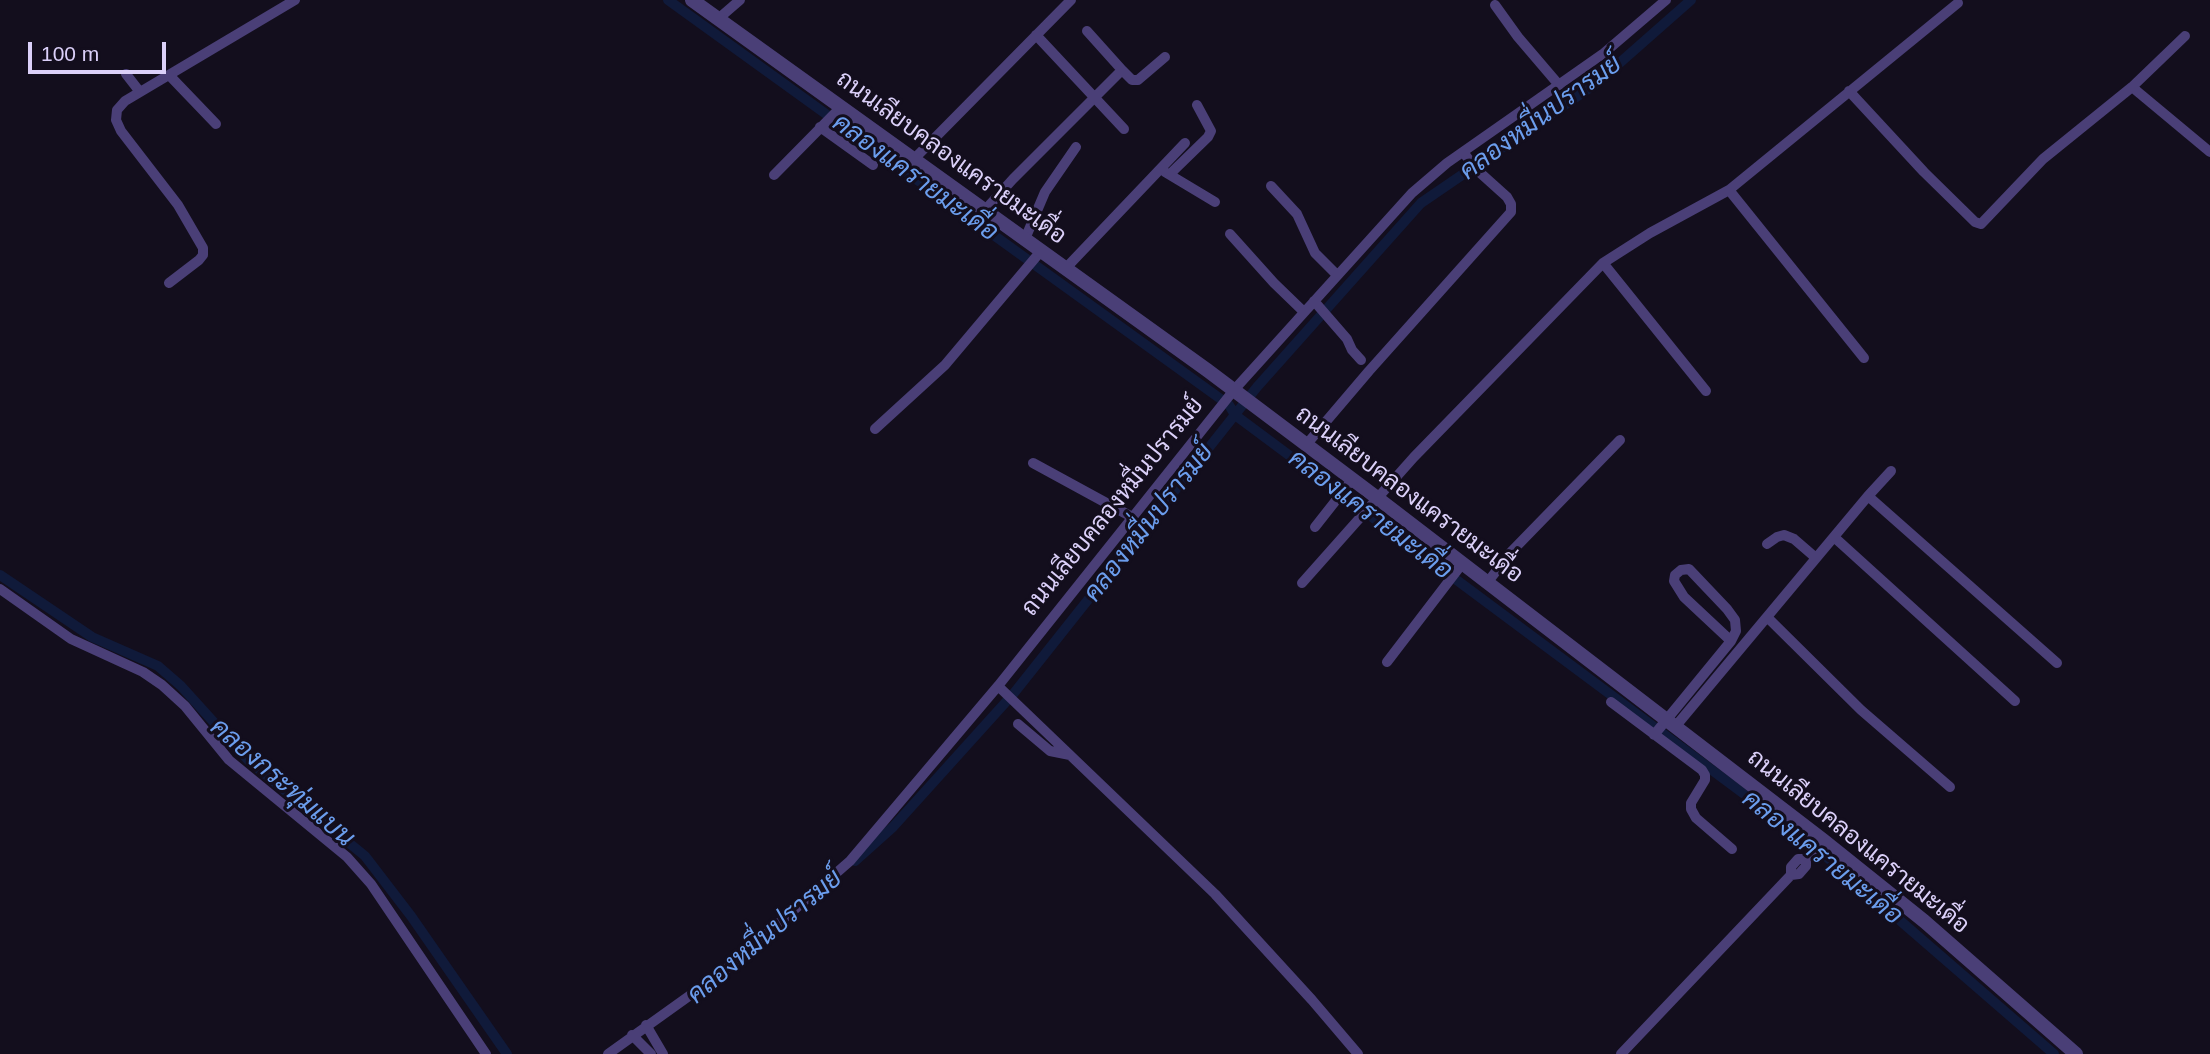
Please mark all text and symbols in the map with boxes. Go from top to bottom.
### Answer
scale bar [32,28,170,72]
text: 100 m [41,42,99,65]
water label: คลองหมื่นปรารมย์ [1454,49,1628,187]
street label: ถนนเลียบคลองแครายมะเดื่อ [830,65,1072,251]
water label: คลองแครายมะเดื่อ [826,107,1004,249]
street label: ถนนเลียบคลองหมื่นปรารมย์ [1016,392,1210,622]
street label: ถนนเลียบคลองแครายมะเดื่อ [1290,400,1528,590]
water label: คลองหมื่นปรารมย์ [1077,438,1221,608]
water label: คลองแครายมะเดื่อ [1282,443,1458,587]
water label: คลองกระทุ่มแบน [204,712,360,854]
street label: ถนนเลียบคลองแครายมะเดื่อ [1741,744,1975,940]
water label: คลองแครายมะเดื่อ [1736,784,1908,932]
water label: คลองหมื่นปรารมย์ [681,863,849,1011]

